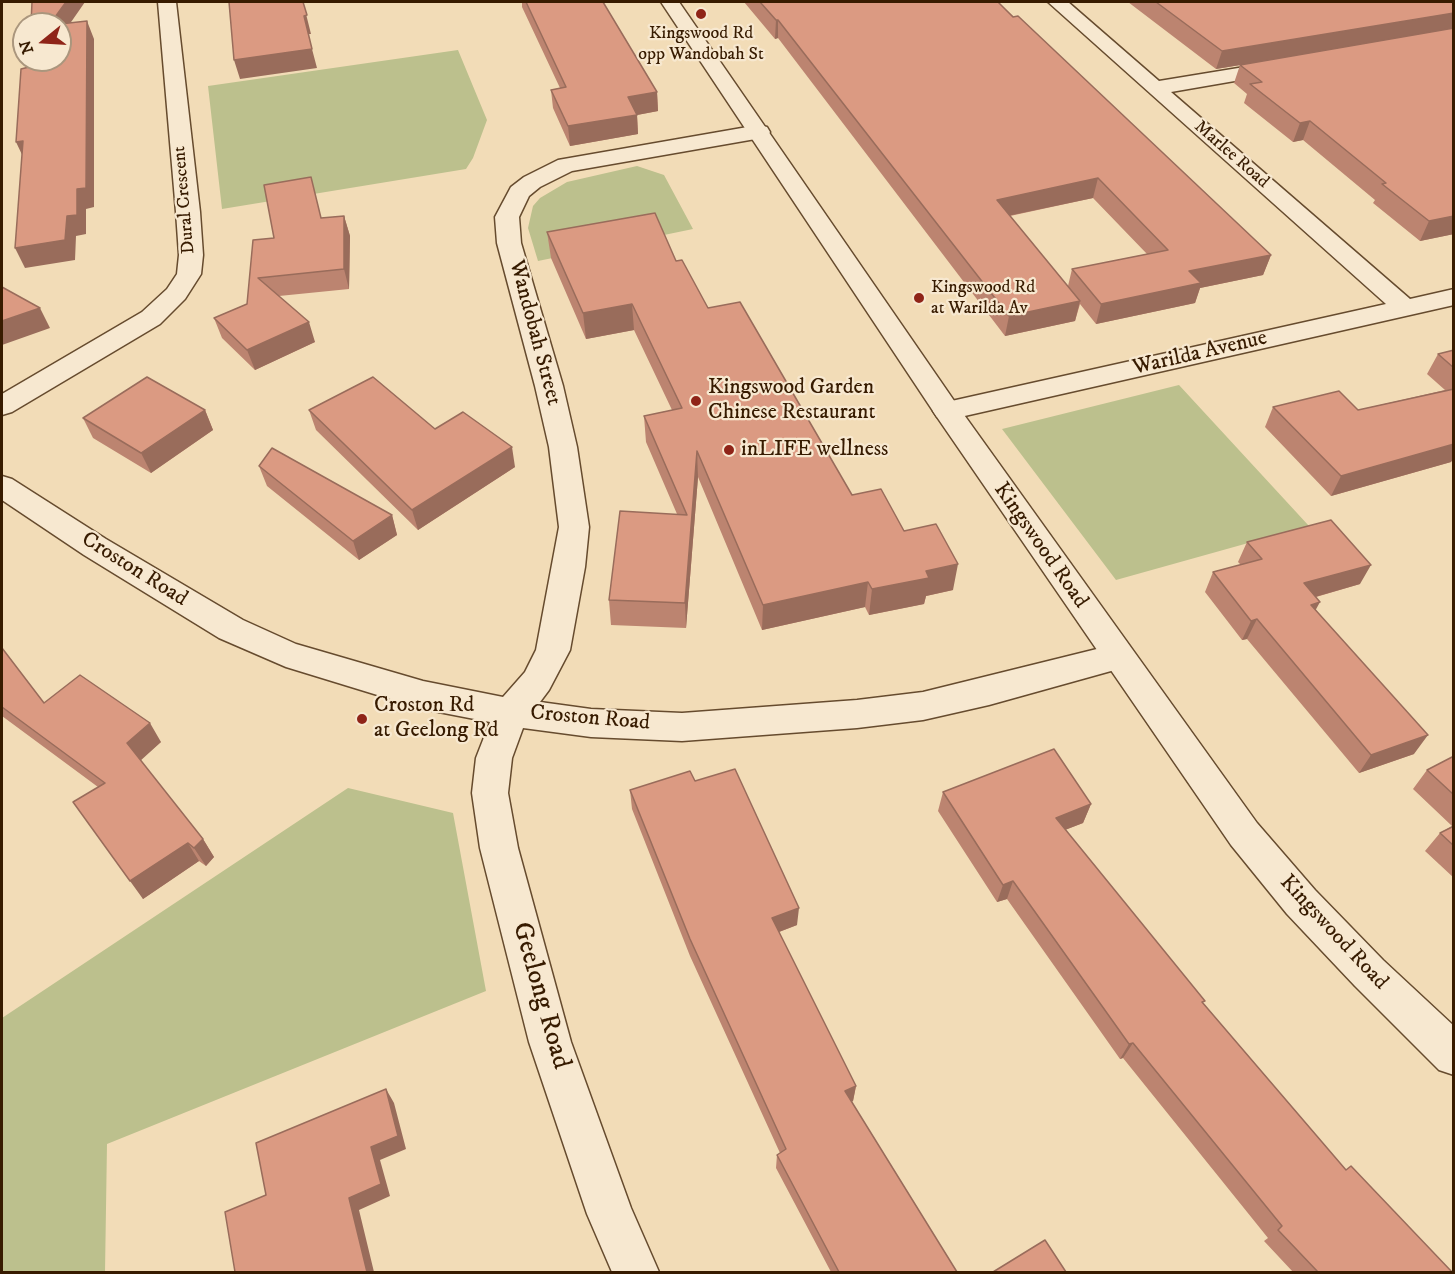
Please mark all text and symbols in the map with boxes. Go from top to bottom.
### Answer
marker: Kingswood Rd opp Wandobah St [694,7,708,21]
north arrow [12,12,72,72]
place label: Kingswood Rd opp Wandobah St [638,23,764,66]
text: N [15,38,38,56]
street label: Marlee Road [1189,117,1273,193]
street label: Dural Crescent [170,145,200,255]
street label: Wandobah Street [502,258,566,408]
place label: Kingswood Rd at Warilda Av [931,277,1035,320]
marker: Kingswood Rd at Warilda Av [912,291,926,305]
street label: Warilda Avenue [1130,326,1270,382]
place label: Kingswood Garden Chinese Restaurant [708,375,875,427]
marker: Kingswood Garden Chinese Restaurant [689,394,703,408]
place label: inLIFE wellness [741,437,888,463]
marker: inLIFE wellness [722,443,736,457]
street label: Kingswood Road [987,478,1093,614]
street label: Croston Road [76,527,192,613]
place label: Croston Rd at Geelong Rd [374,693,498,744]
street label: Croston Road [529,701,651,737]
marker: Croston Rd at Geelong Rd [355,712,369,726]
street label: Kingswood Road [1273,870,1393,996]
street label: Geelong Road [504,919,576,1073]

